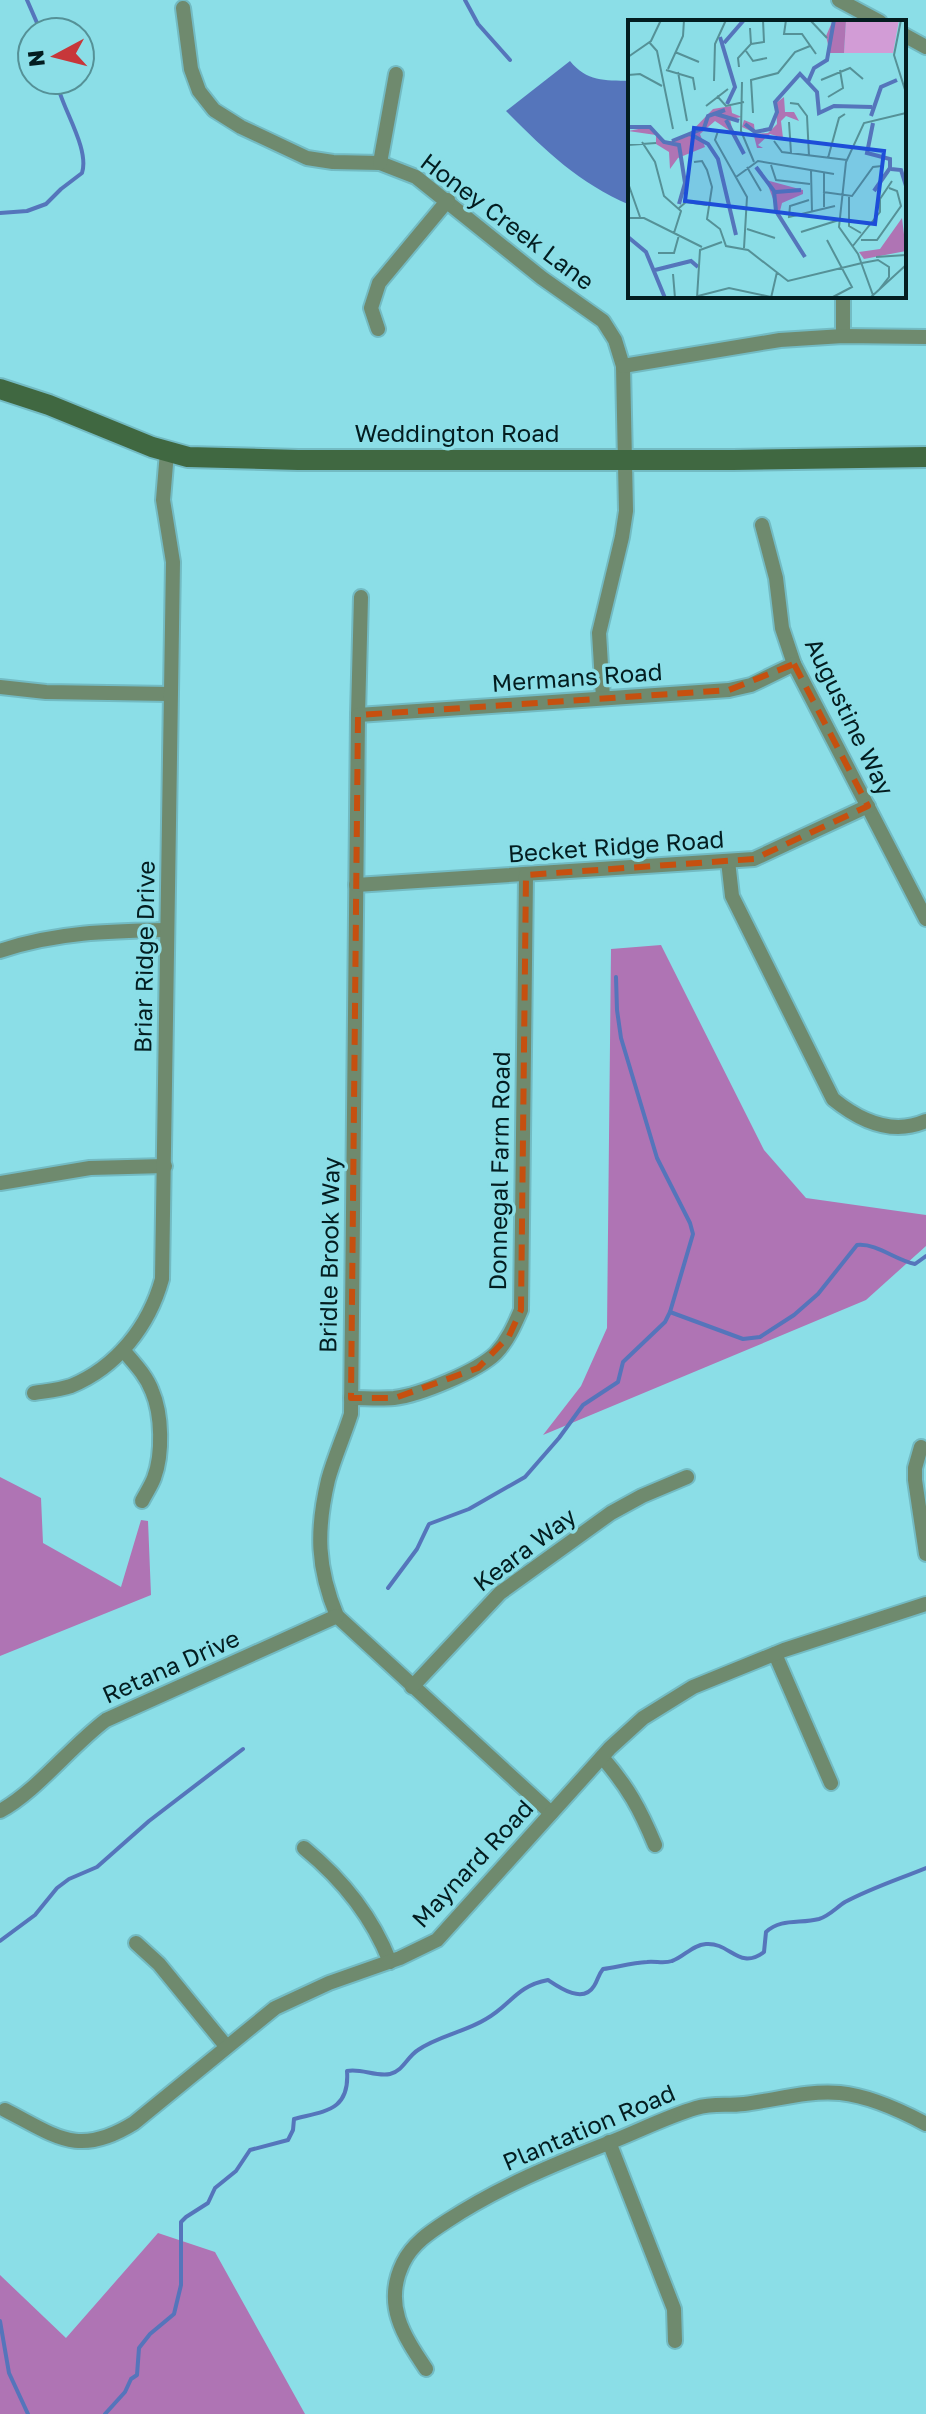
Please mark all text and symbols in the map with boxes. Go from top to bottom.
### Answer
north arrow [16,16,96,96]
inset map [628,20,906,298]
text: N [21,49,50,68]
street label: Honey Creek Lane [416,146,600,295]
street label: Weddington Road [354,418,560,447]
street label: Augustine Way [800,633,901,800]
street label: Mermans Road [491,656,663,697]
street label: Becket Ridge Road [507,823,725,868]
street label: Briar Ridge Drive [127,861,160,1053]
street label: Donnegal Farm Road [482,1051,515,1291]
street label: Bridle Brook Way [312,1157,345,1353]
street label: Keara Way [467,1501,581,1597]
street label: Retana Drive [97,1622,243,1709]
street label: Maynard Road [405,1793,538,1933]
street label: Plantation Road [498,2077,679,2176]

